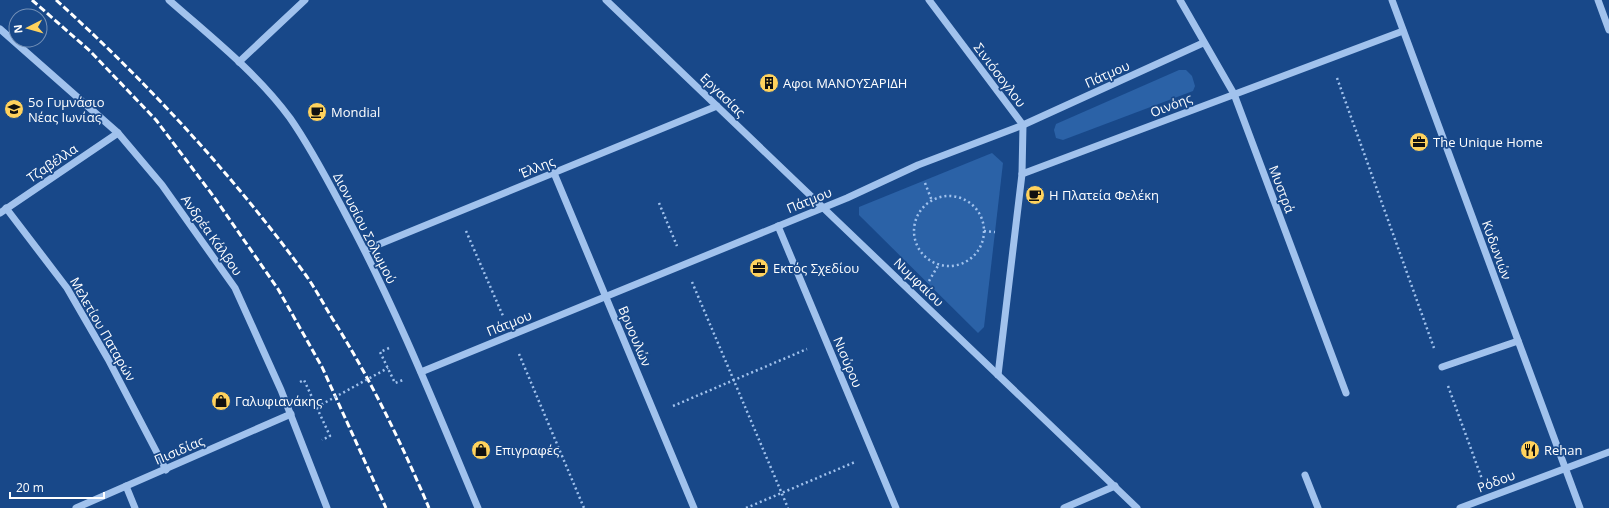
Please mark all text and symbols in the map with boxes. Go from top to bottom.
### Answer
north arrow [8,8,48,48]
text: N [10,24,25,34]
street label: Σινιόσογλου [970,39,1030,111]
street label: Πάτμου [1082,56,1132,92]
street label: Εργασίας [697,69,749,121]
building icon: Αφοι ΜΑΝΟΥΣΑΡΙΔΗ [758,72,780,94]
place label: Αφοι ΜΑΝΟΥΣΑΡΙΔΗ [783,74,907,92]
street label: Οινόης [1147,89,1195,121]
place label: 5ο Γυμνάσιο Νέας Ιωνίας [28,93,105,126]
school or university icon: 5ο Γυμνάσιο Νέας Ιωνίας [3,98,25,120]
cafe icon: Mondial [306,101,328,123]
place label: Mondial [331,103,380,121]
office icon: The Unique Home [1408,131,1430,153]
place label: The Unique Home [1433,133,1543,151]
street label: Τζαβέλλα [23,139,81,187]
street label: Έλλης [516,152,557,183]
street label: Μυστρά [1265,163,1299,215]
street label: Διονυσίου Σολωμού [329,169,401,287]
street label: Πάτμου [784,183,834,217]
cafe icon: Η Πλατεία Φελέκη [1024,184,1046,206]
place label: Η Πλατεία Φελέκη [1049,186,1159,204]
street label: Ανδρέα Κάλβου [177,191,247,279]
street label: Κυδωνιών [1478,218,1516,282]
street label: Νυμφαίου [890,254,948,310]
office icon: Εκτός Σχεδίου [748,257,770,279]
place label: Εκτός Σχεδίου [773,259,859,277]
street label: Μελετίου Παταρών [66,274,140,384]
street label: Βρυουλών [614,303,656,369]
street label: Πάτμου [484,306,534,340]
street label: Νισύρου [829,334,867,390]
shop icon: Γαλυφιανάκης [210,390,232,412]
place label: Γαλυφιανάκης [235,392,322,410]
street label: Πισιδίας [151,431,207,469]
shop icon: Επιγραφές [470,439,492,461]
restaurant icon: Rehan [1519,439,1541,461]
place label: Επιγραφές [495,441,559,459]
place label: Rehan [1544,441,1583,459]
street label: Ρόδου [1474,466,1518,496]
scale bar [10,474,104,500]
text: 20 m [16,479,44,496]

